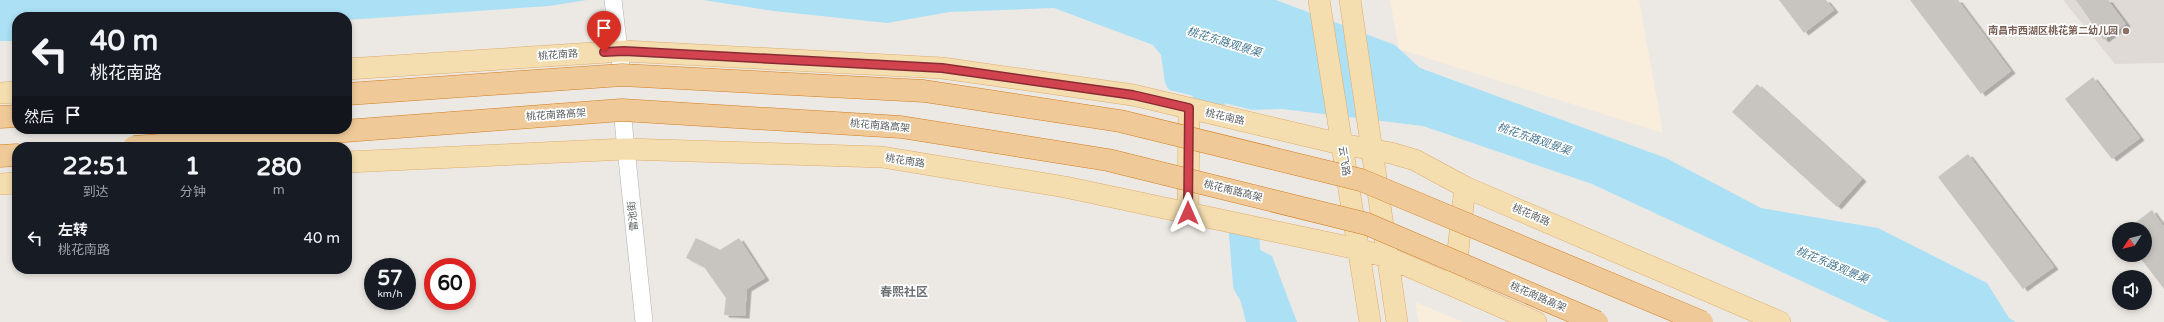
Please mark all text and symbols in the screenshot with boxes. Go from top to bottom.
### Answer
pin [587,11,621,52]
icon: arrive [593,17,615,39]
text: 40 m [90,24,158,58]
place label: 南昌市西湖区桃花第二幼儿园 [1988,24,2118,37]
water label: 桃花东路观景渠 [1185,25,1265,60]
marker: 南昌市西湖区桃花第二幼儿园 [2121,26,2131,36]
icon: left [24,28,76,80]
street label: 桃花南路 [538,48,578,62]
text: 桃花南路 [90,62,162,84]
icon: arrive [62,104,84,126]
street label: 桃花南路高架 [526,107,586,123]
street label: 桃花南路 [1204,107,1246,127]
text: 然后 [24,108,54,126]
street label: 桃花南路高架 [850,117,910,135]
water label: 桃花东路观景渠 [1495,120,1574,158]
street label: 云飞路 [1336,145,1352,177]
text: 22:51 [63,152,129,181]
text: 1 [185,152,200,181]
street label: 桃花南路 [884,152,926,170]
text: 280 [256,153,301,182]
street label: 桃花南路高架 [1202,178,1264,204]
text: m [273,182,285,198]
text: 到达 [83,184,109,200]
text: 分钟 [180,184,206,200]
position arrow [1167,192,1209,234]
street label: 雷池街 [625,200,641,232]
street label: 桃花南路 [1510,202,1552,228]
text: 左转 [58,221,88,239]
north arrow [2112,222,2152,262]
map controls [2112,222,2152,310]
icon: left [24,227,46,249]
text: 40 m [303,229,340,247]
text: 桃花南路 [58,242,110,258]
water label: 桃花东路观景渠 [1794,244,1872,287]
speed limit sign: 60 [424,258,476,310]
text: 57 [377,267,403,291]
button: sound [2112,270,2152,310]
street label: 桃花南路高架 [1508,280,1568,314]
district label: 春熙社区 [880,285,928,299]
text: km/h [377,288,403,300]

